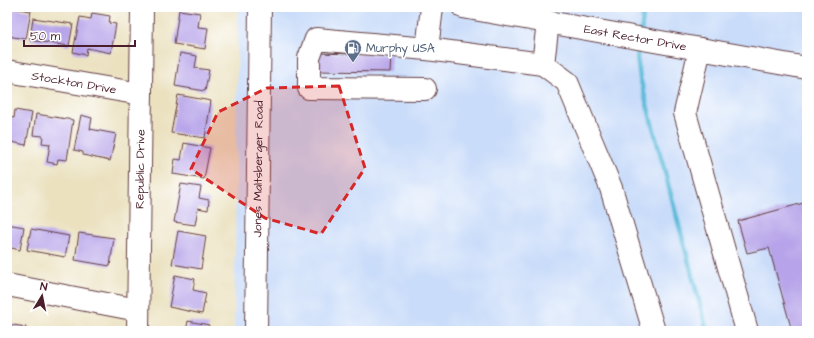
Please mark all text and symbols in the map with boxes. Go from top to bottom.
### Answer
street label: East Rector Drive [583,20,688,55]
scale bar [24,22,135,48]
text: 50 m [30,28,61,45]
fuel station icon: Murphy USA [343,38,363,63]
place label: Murphy USA [366,40,435,58]
street label: Stockton Drive [30,67,118,98]
street label: Jones Maltsberger Road [249,100,268,238]
street label: Republic Drive [131,129,149,209]
north arrow [22,276,62,316]
text: N [39,279,48,295]

